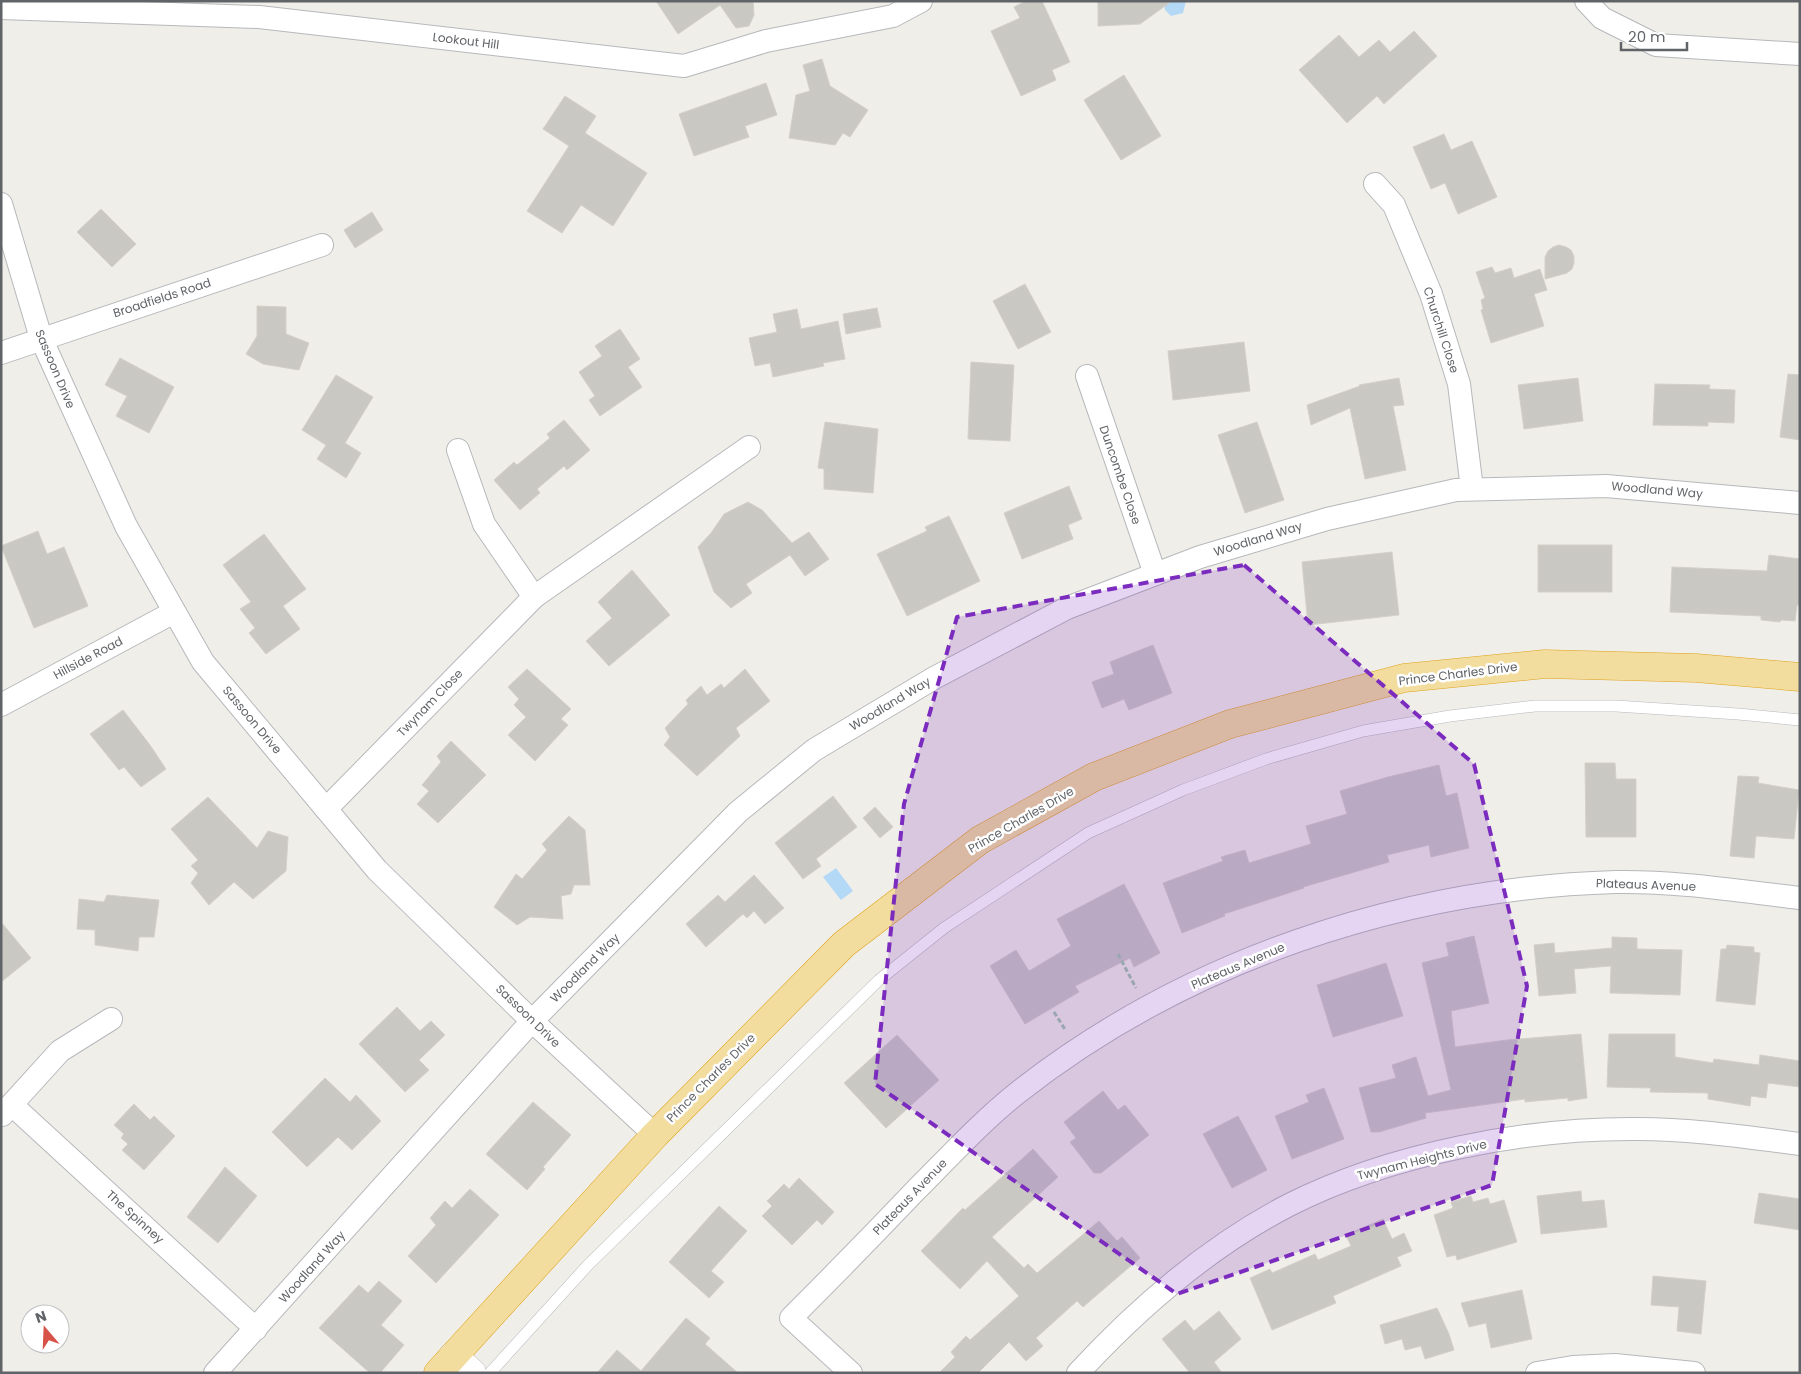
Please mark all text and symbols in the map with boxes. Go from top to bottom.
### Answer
scale bar [1621,20,1687,52]
text: 20 m [1628,26,1666,47]
street label: Lookout Hill [432,28,500,53]
street label: Broadfields Road [111,274,213,321]
street label: Churchill Close [1420,285,1463,375]
street label: Sassoon Drive [31,327,80,411]
street label: Duncombe Close [1096,423,1145,527]
street label: Woodland Way [1611,477,1704,502]
street label: Woodland Way [1211,517,1304,560]
street label: Hillside Road [50,632,125,683]
street label: Prince Charles Drive [1398,658,1518,689]
street label: Twynam Close [393,665,466,740]
street label: Woodland Way [846,673,934,735]
street label: Sassoon Drive [219,682,286,757]
street label: Prince Charles Drive [965,782,1077,857]
street label: Plateaus Avenue [1596,874,1696,895]
street label: Woodland Way [546,929,623,1006]
street label: Plateaus Avenue [1188,938,1287,993]
street label: Sassoon Drive [492,980,564,1051]
street label: Prince Charles Drive [662,1029,759,1126]
street label: Twynam Heights Drive [1355,1135,1488,1184]
street label: Plateaus Avenue [869,1155,951,1239]
street label: The Spinney [103,1186,168,1247]
street label: Woodland Way [275,1227,349,1306]
north arrow [20,1304,70,1354]
text: N [33,1306,49,1328]

